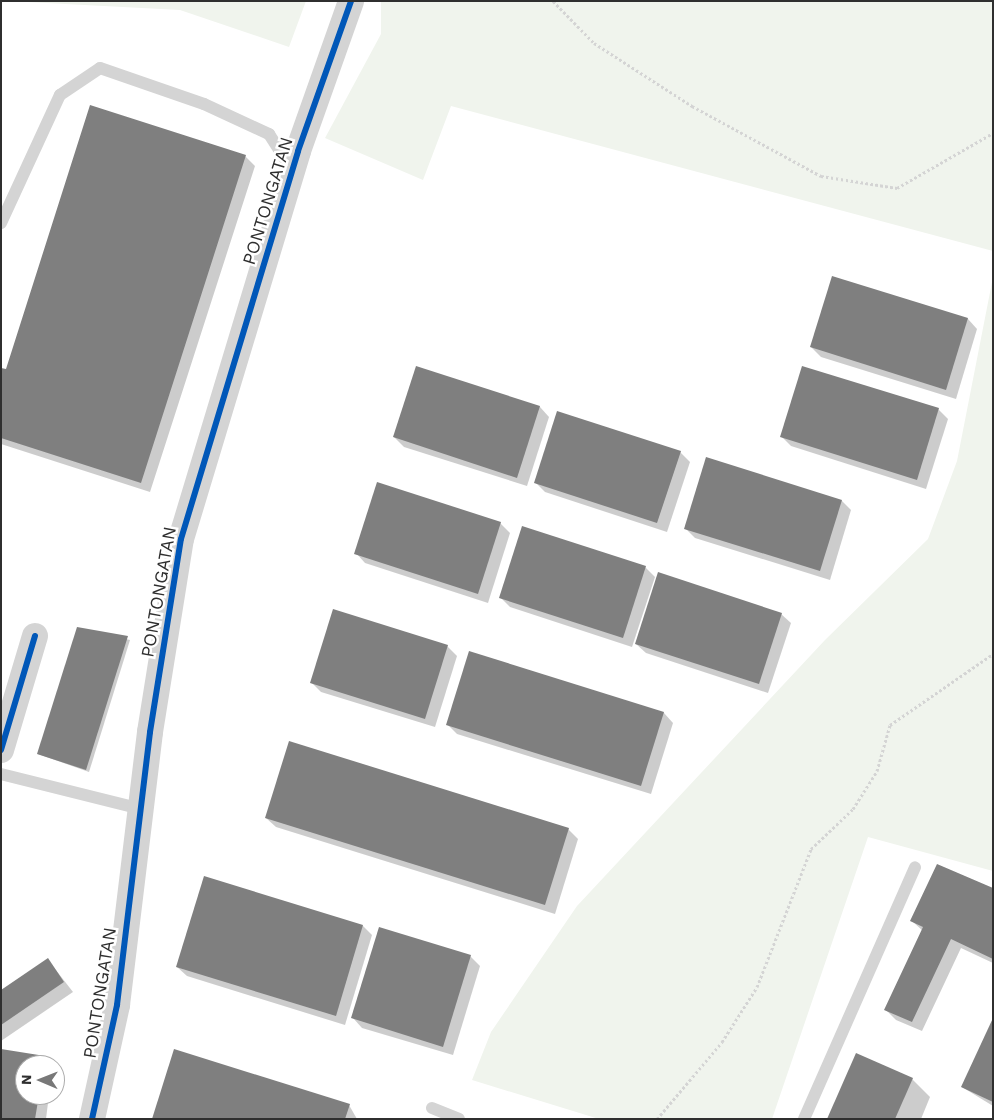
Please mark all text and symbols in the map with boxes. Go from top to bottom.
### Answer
street label: PONTONGATAN [238,135,298,267]
street label: PONTONGATAN [137,525,181,659]
street label: PONTONGATAN [79,926,121,1060]
north arrow [15,1055,65,1105]
text: N [18,1074,34,1085]

